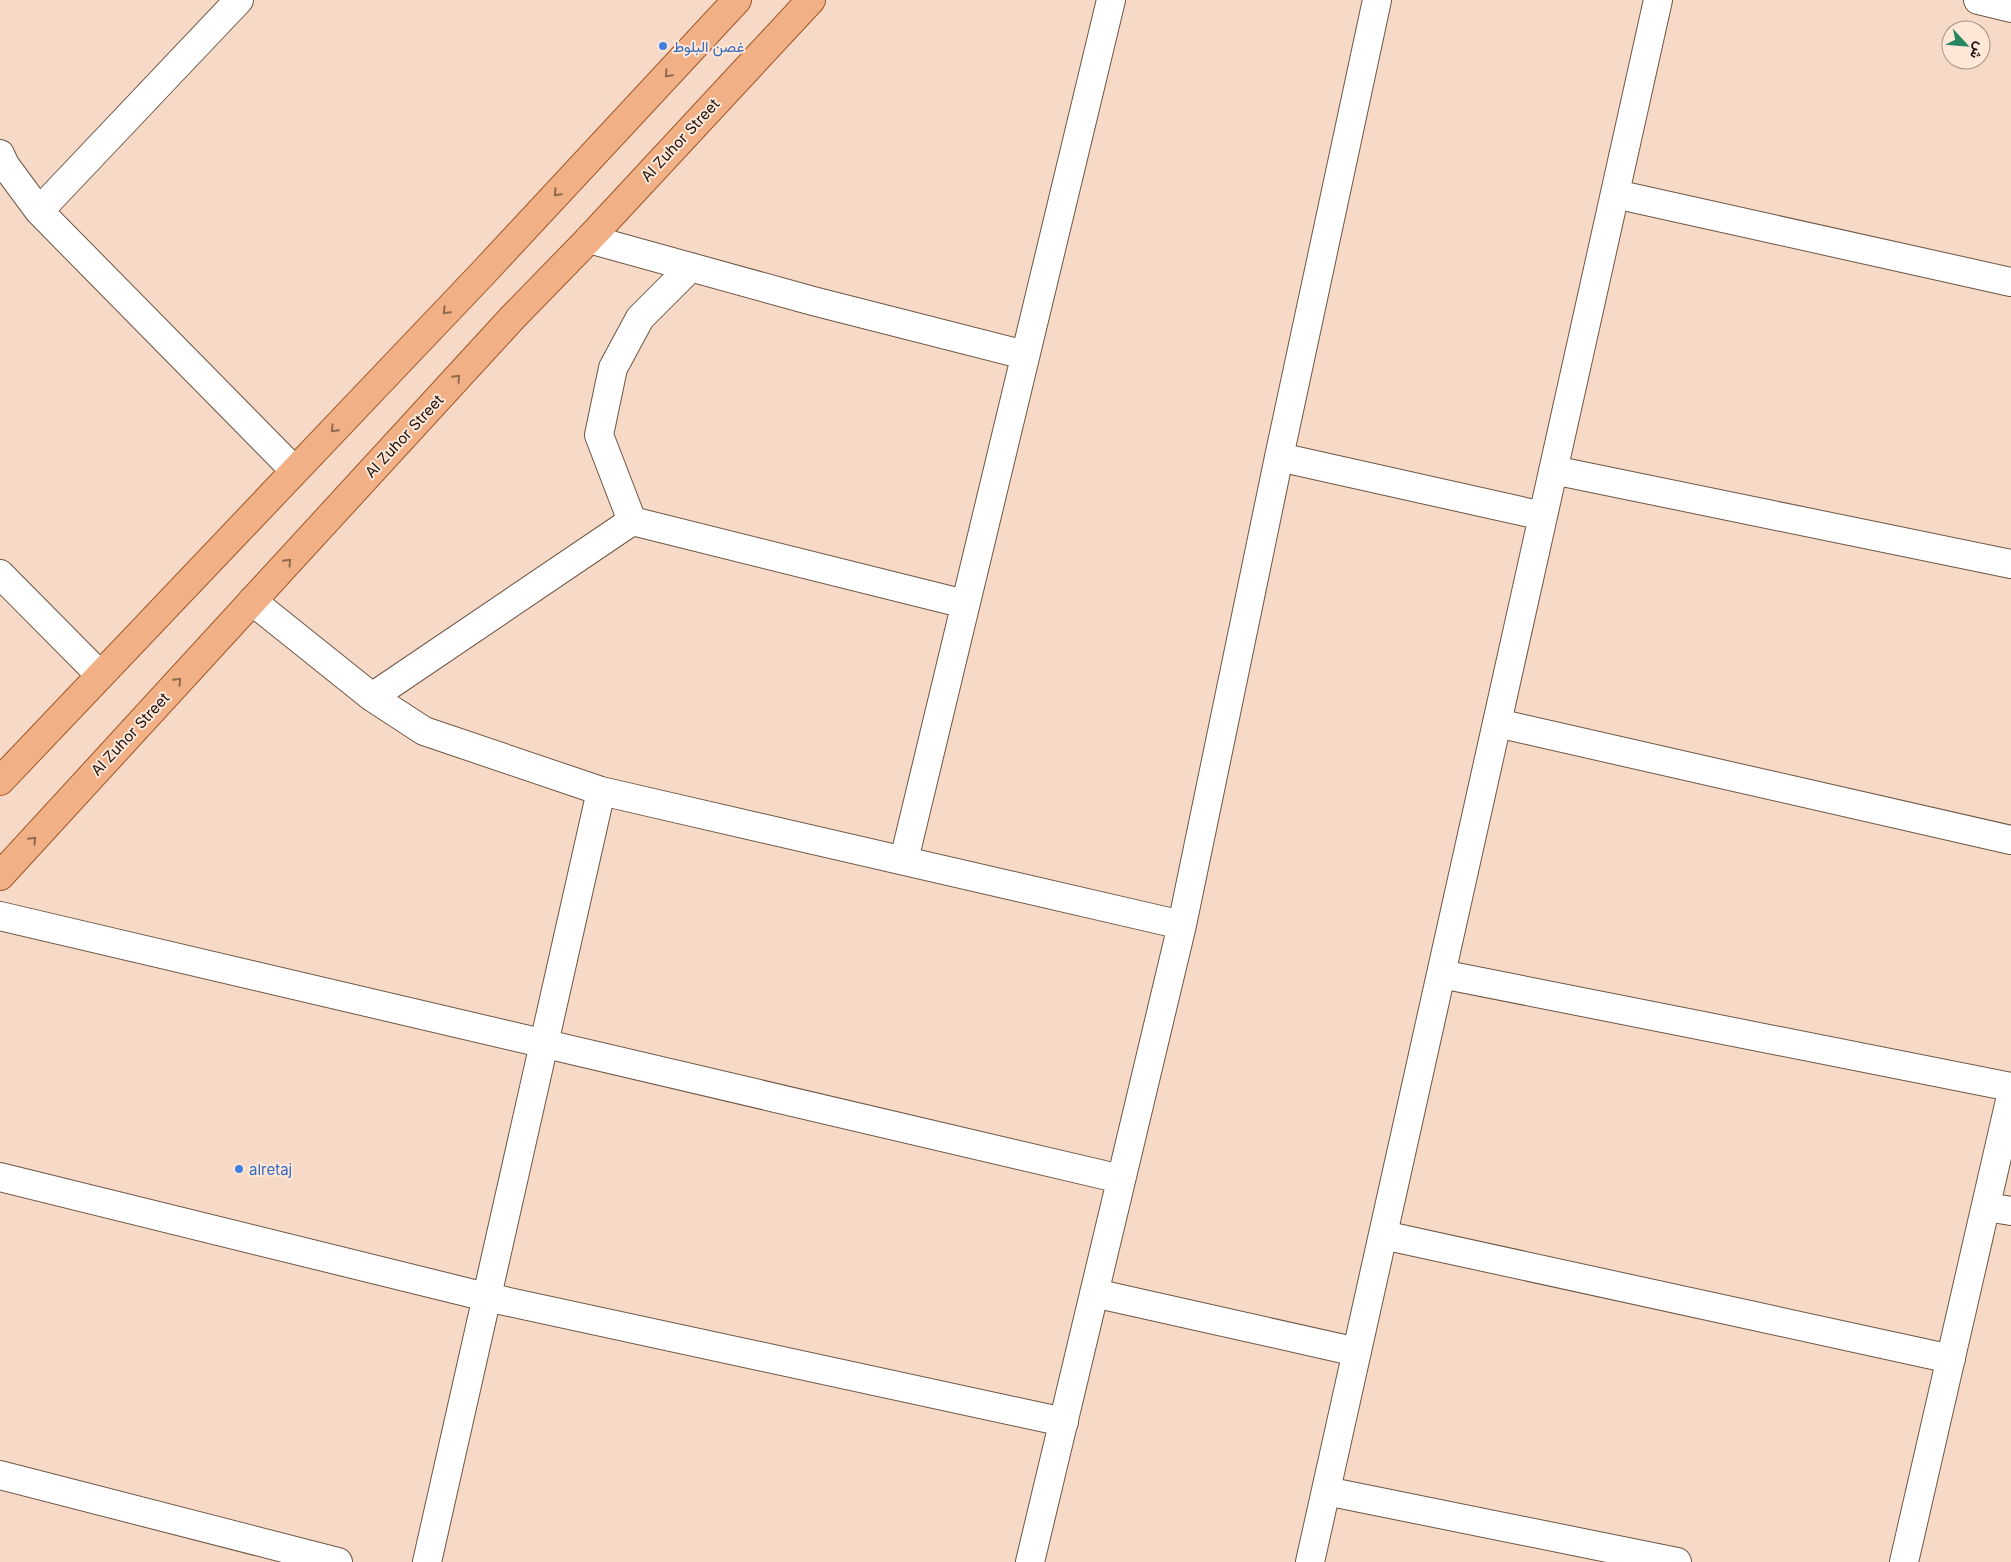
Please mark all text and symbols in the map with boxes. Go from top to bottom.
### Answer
north arrow [1941,20,1991,70]
place label: غصن البلوط [673,37,744,57]
text: ش [1966,39,1989,62]
marker: غصن البلوط [657,40,669,52]
one-way arrow [665,68,674,77]
street label: Al Zuhor Street [637,94,723,185]
one-way arrow [554,187,563,196]
one-way arrow [443,306,452,315]
one-way arrow [451,374,460,383]
street label: Al Zuhor Street [361,390,447,481]
one-way arrow [331,423,340,432]
one-way arrow [282,558,291,567]
one-way arrow [172,678,181,687]
street label: Al Zuhor Street [87,688,173,779]
one-way arrow [27,836,36,845]
place label: alretaj [249,1160,292,1179]
marker: alretaj [233,1163,245,1175]

